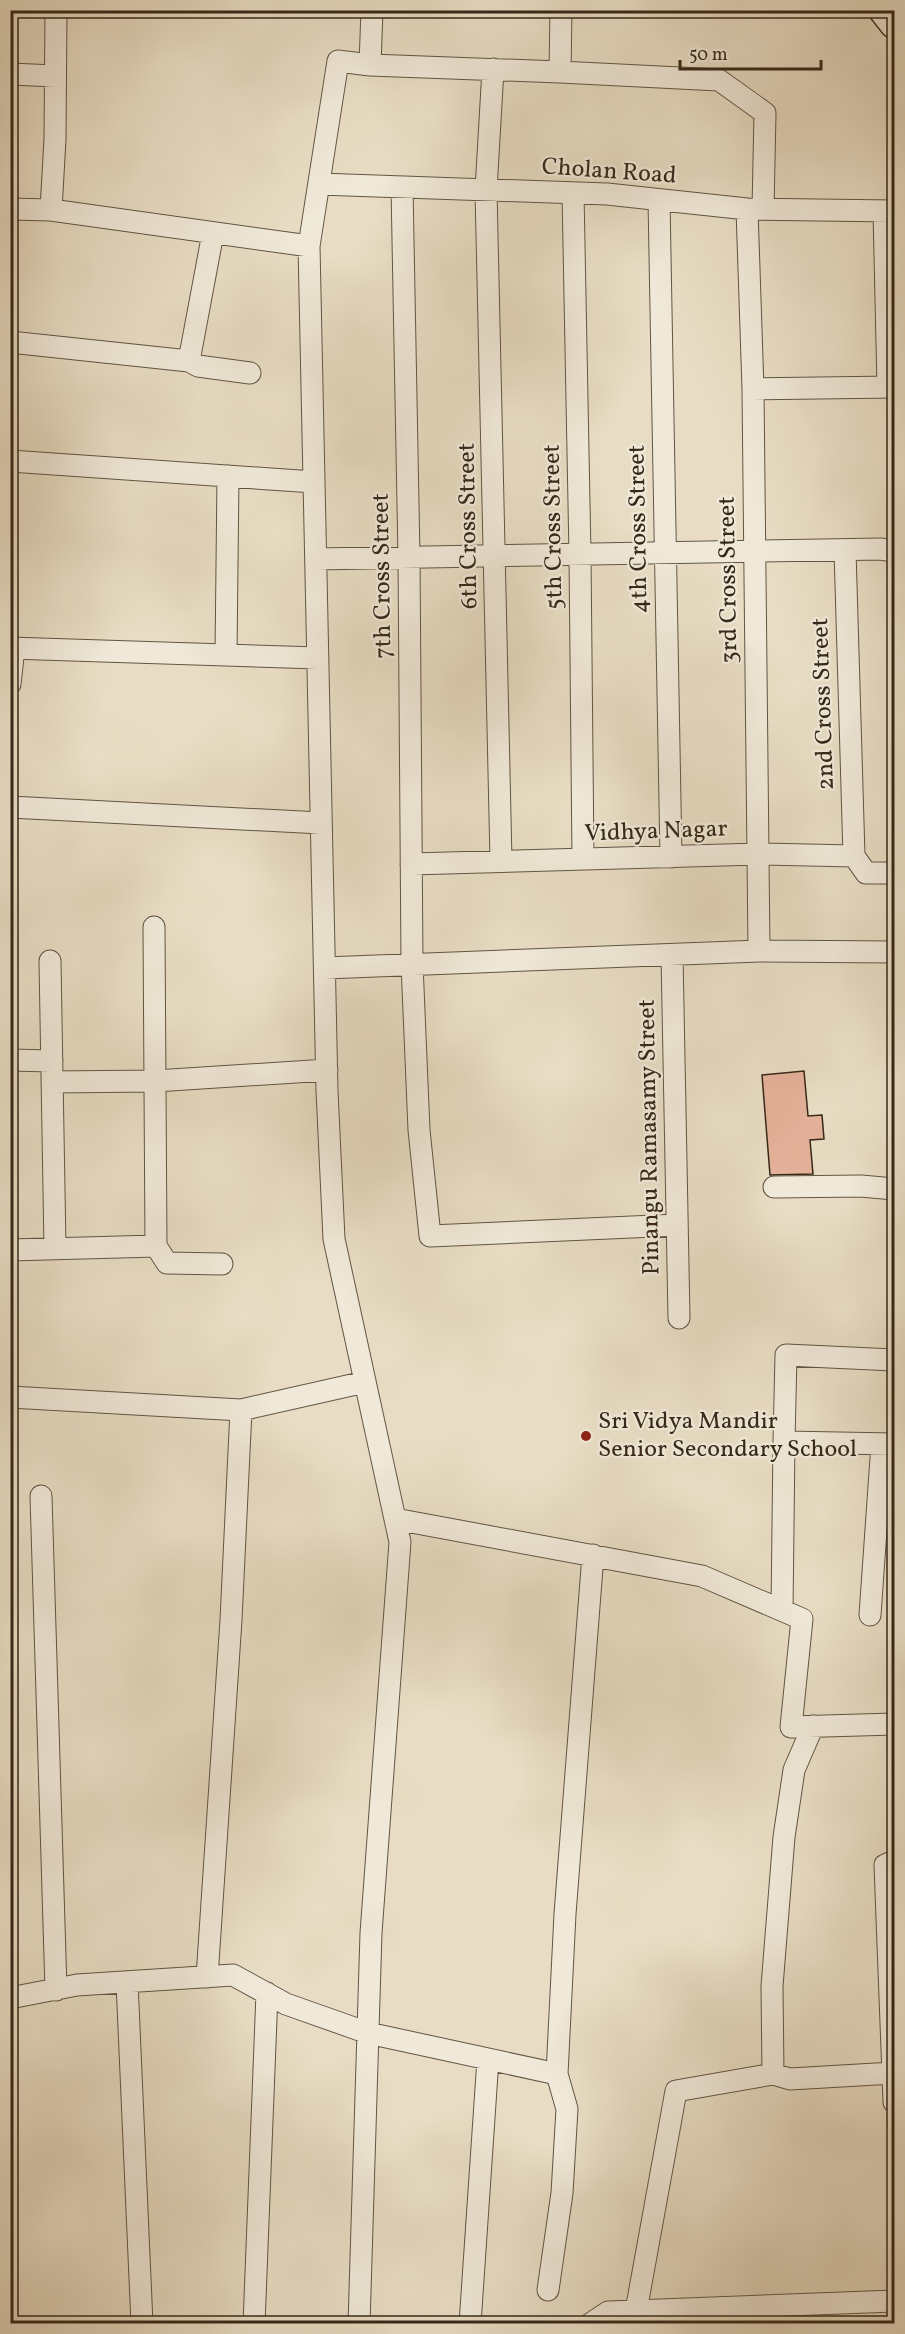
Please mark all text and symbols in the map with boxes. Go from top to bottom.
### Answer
scale bar [680,33,821,71]
text: 50 m [689,43,728,68]
street label: Cholan Road [541,150,677,194]
street label: 6th Cross Street [451,443,487,609]
street label: 5th Cross Street [536,444,572,610]
street label: 4th Cross Street [621,444,657,614]
street label: 7th Cross Street [365,493,401,659]
street label: 3rd Cross Street [711,496,747,664]
street label: 2nd Cross Street [804,617,844,791]
street label: Vidhya Nagar [584,813,728,851]
street label: Pinangu Ramasamy Street [631,999,669,1275]
place label: Sri Vidya Mandir Senior Secondary School [598,1405,857,1467]
marker: Sri Vidya Mandir Senior Secondary School [579,1429,593,1443]

